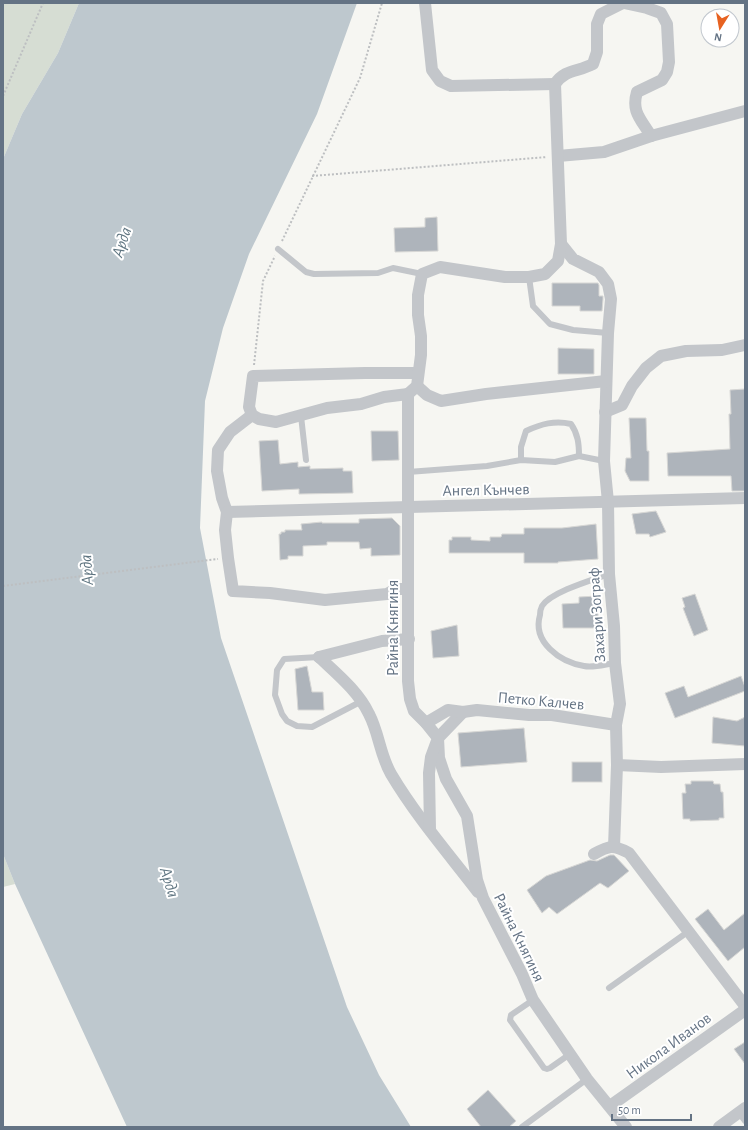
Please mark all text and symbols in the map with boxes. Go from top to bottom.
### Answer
north arrow [700,8,740,48]
text: N [713,31,723,43]
water label: Арда [108,225,136,261]
street label: Ангел Кънчев [442,481,530,499]
water label: Арда [77,554,97,587]
street label: Захари Зограф [586,567,608,663]
street label: Райна Княгиня [385,580,401,676]
street label: Петко Калчев [497,689,585,713]
water label: Арда [156,864,182,900]
street label: Райна Княгиня [491,890,547,984]
street label: Никола Иванов [623,1010,714,1082]
scale bar [612,1096,691,1122]
text: 50 m [618,1104,641,1116]

